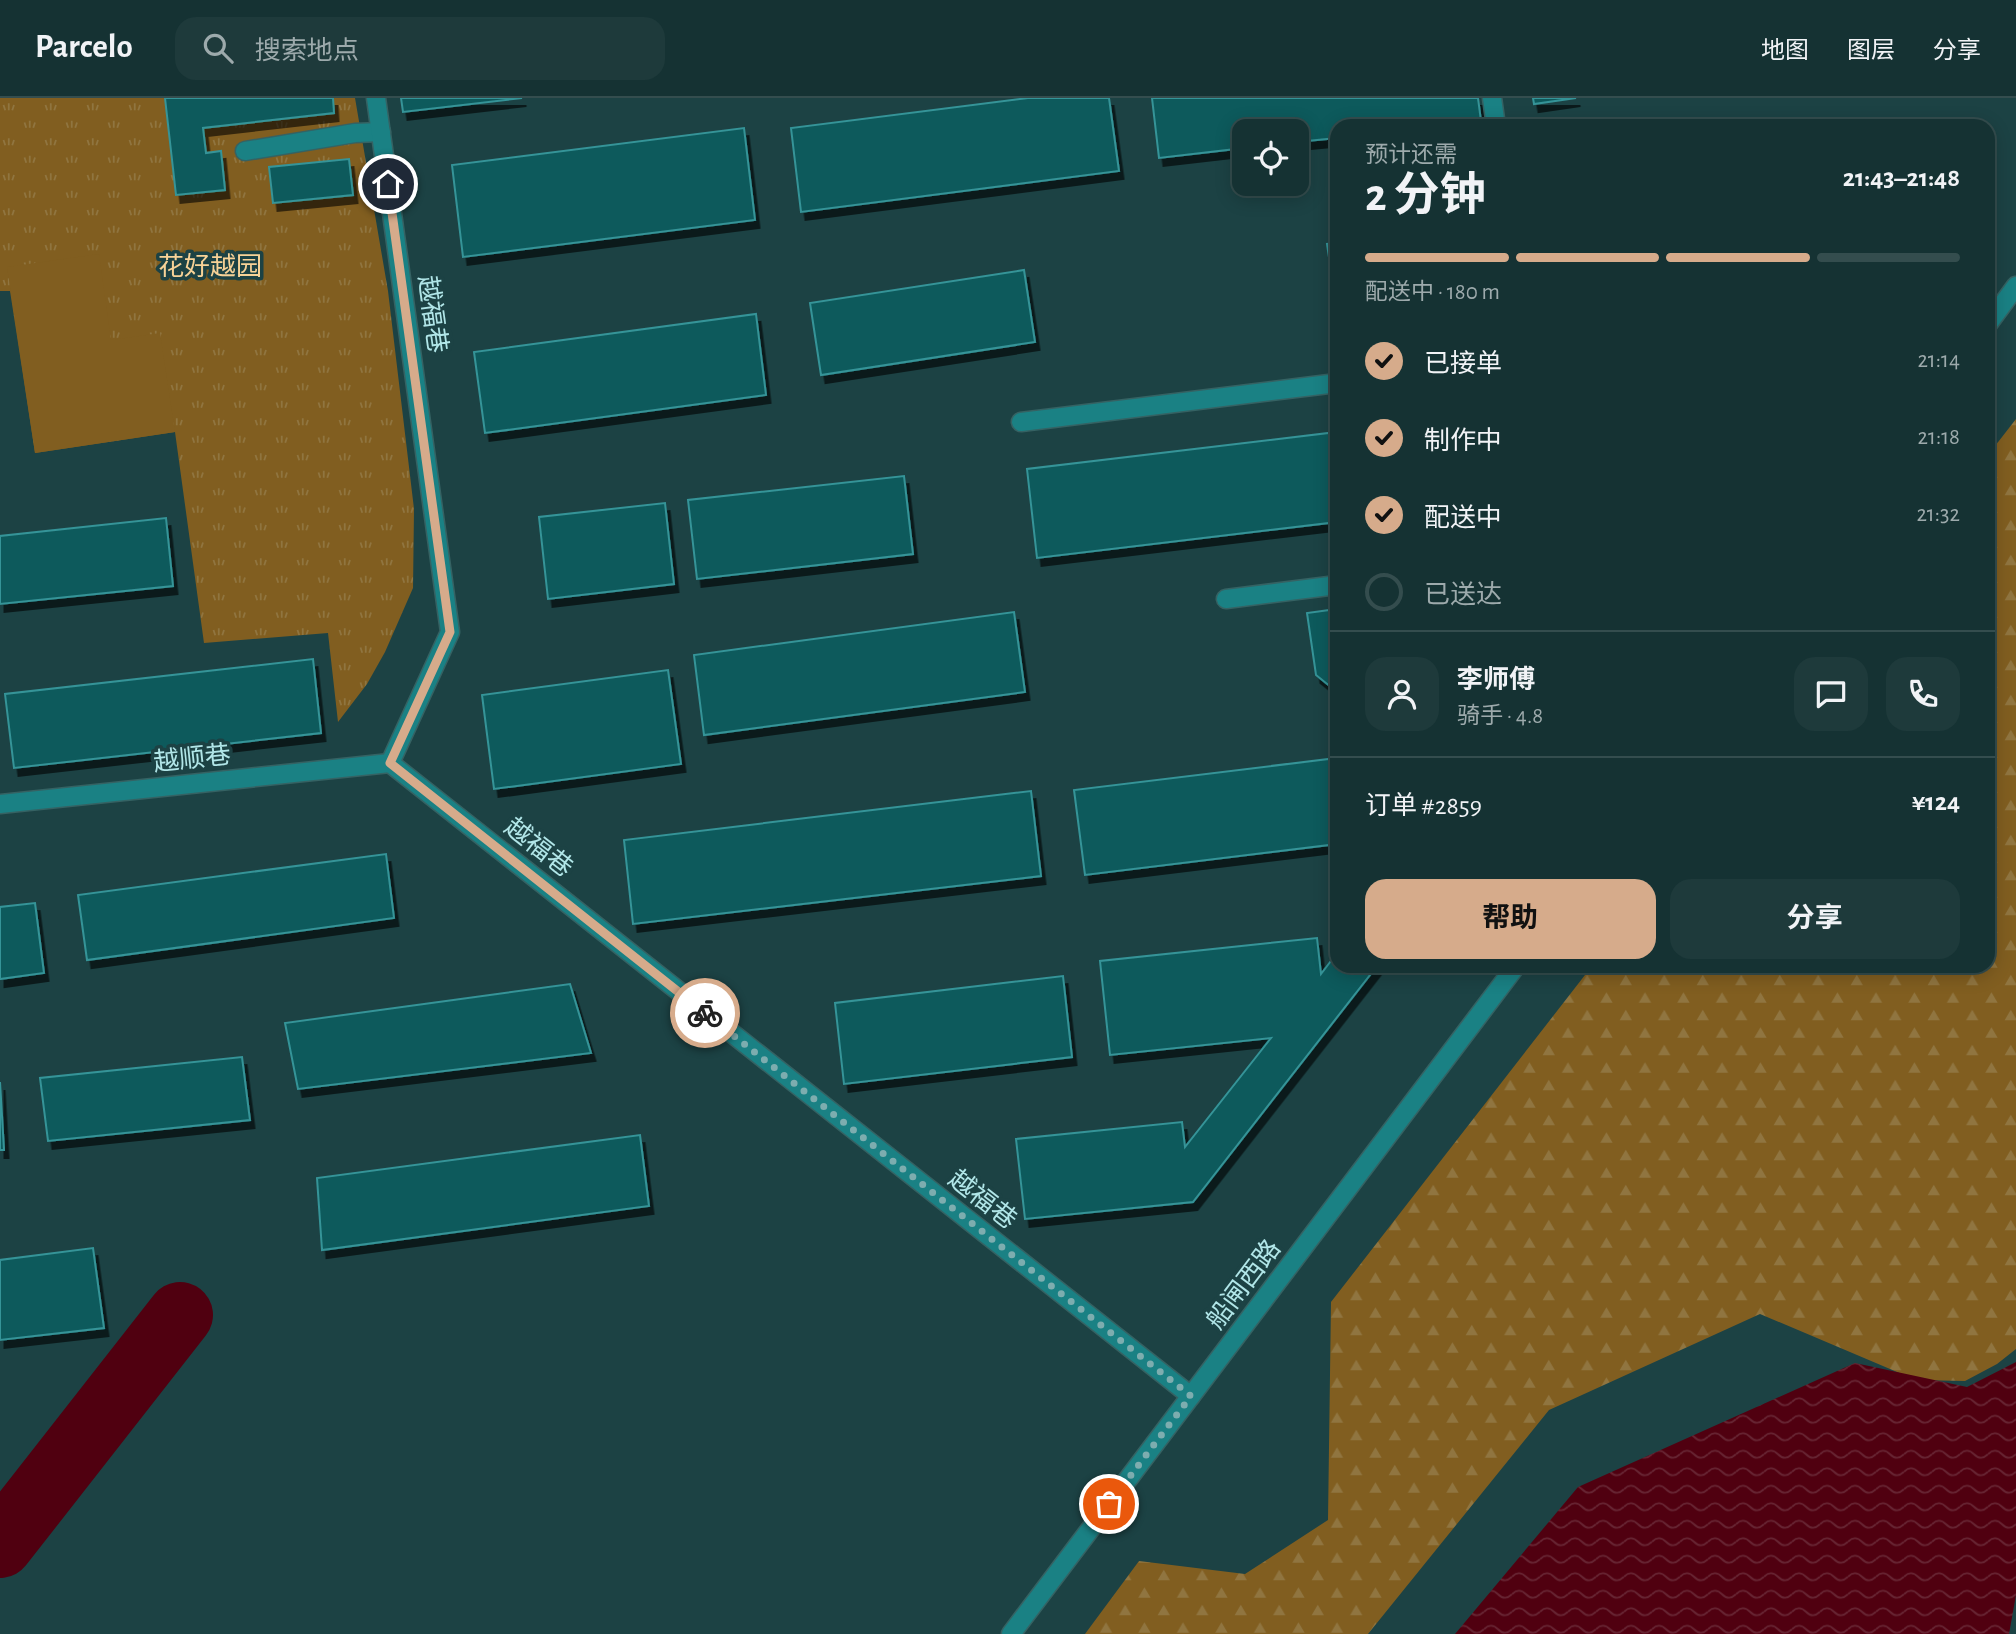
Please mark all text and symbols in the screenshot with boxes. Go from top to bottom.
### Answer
search box [175,17,665,80]
icon: search [199,29,237,67]
text: Parcelo [35,31,133,64]
text: 搜索地点 [255,38,359,64]
text: 地图 [1761,39,1809,63]
text: 图层 [1847,39,1895,63]
text: 分享 [1933,39,1981,63]
map controls [1232,119,1309,196]
button: locate [1232,119,1309,196]
text: 预计还需 [1365,144,1457,167]
pin [358,154,418,214]
icon: home [369,165,407,203]
text: 21:43–21:48 [1843,165,1960,191]
text: 2 分钟 [1365,173,1486,219]
park label: 花好越园 [158,252,262,280]
street label: 越福巷 [414,274,451,355]
text: 配送中 · 180 m [1365,281,1500,304]
icon: check [1365,342,1403,380]
text: 21:14 [1917,349,1960,372]
text: 已接单 [1424,351,1502,377]
icon: check [1365,419,1403,457]
text: 21:18 [1918,426,1960,449]
text: 制作中 [1424,428,1502,454]
icon: check [1365,496,1403,534]
text: 21:32 [1916,503,1960,526]
text: 配送中 [1424,505,1502,531]
text: 已送达 [1424,582,1502,608]
button: person [1365,657,1439,731]
button: chat [1794,657,1868,731]
button: phone [1886,657,1960,731]
text: 李师傅 [1457,667,1535,693]
text: 骑手 · 4.8 [1457,705,1543,728]
street label: 越顺巷 [152,741,232,776]
text: ¥124 [1912,789,1960,815]
text: 订单 #2859 [1365,793,1482,819]
street label: 越福巷 [500,813,578,882]
button: 帮助 [1365,879,1656,959]
button: 分享 [1670,879,1960,959]
courier [670,978,740,1048]
icon: bike [686,994,724,1032]
street label: 越福巷 [944,1165,1022,1234]
street label: 船闸西路 [1201,1235,1285,1334]
pin [1079,1474,1139,1534]
icon: bag [1090,1485,1128,1523]

